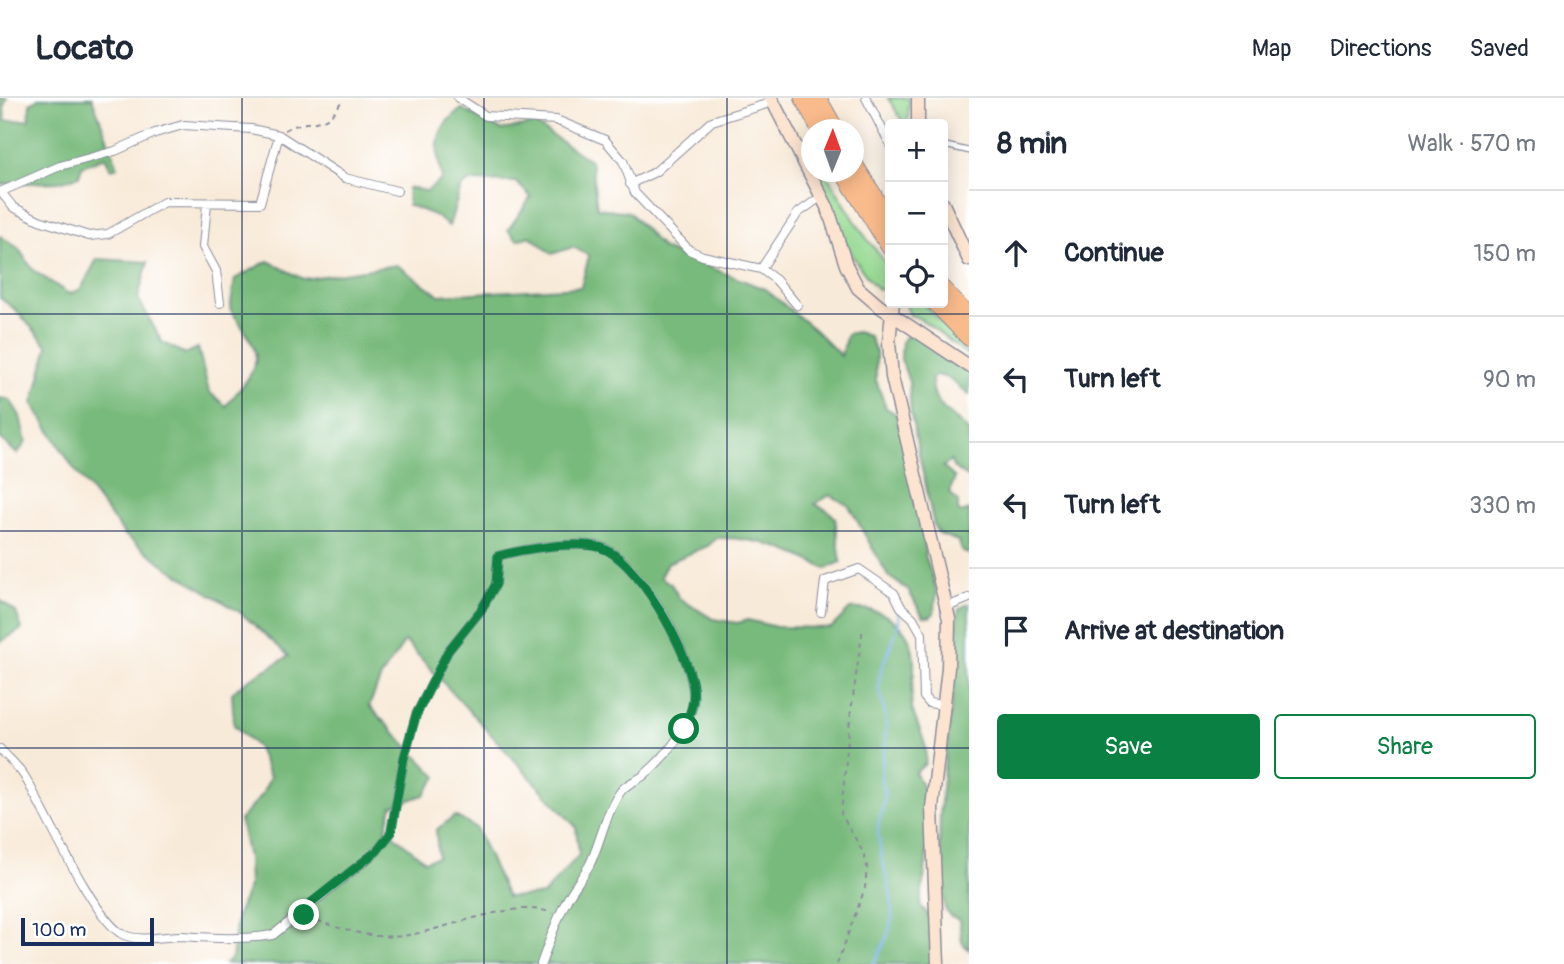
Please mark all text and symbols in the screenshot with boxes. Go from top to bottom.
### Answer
text: Locato [35,28,133,69]
text: Map [1252,34,1292,63]
text: Directions [1330,34,1431,63]
text: Saved [1469,34,1529,63]
north arrow [801,119,864,182]
map controls [885,119,948,308]
button: + [885,119,948,182]
text: 8 min [997,125,1067,162]
text: Walk · 570 m [1407,129,1536,158]
button: − [885,182,948,245]
icon: ahead [997,234,1035,272]
text: Continue [1064,237,1164,269]
text: 150 m [1473,239,1536,268]
button: locate [885,245,948,308]
icon: left [997,360,1035,398]
text: Turn left [1064,363,1160,395]
text: 90 m [1483,365,1536,394]
icon: left [997,486,1035,524]
text: Turn left [1064,489,1160,521]
text: 330 m [1469,491,1536,520]
icon: arrive [997,612,1035,650]
text: Arrive at destination [1064,615,1284,647]
route start [668,713,699,744]
button: Save [997,714,1260,779]
button: Share [1274,714,1536,779]
route end [288,899,319,930]
scale bar [21,915,154,947]
text: 100 m [32,918,86,942]

